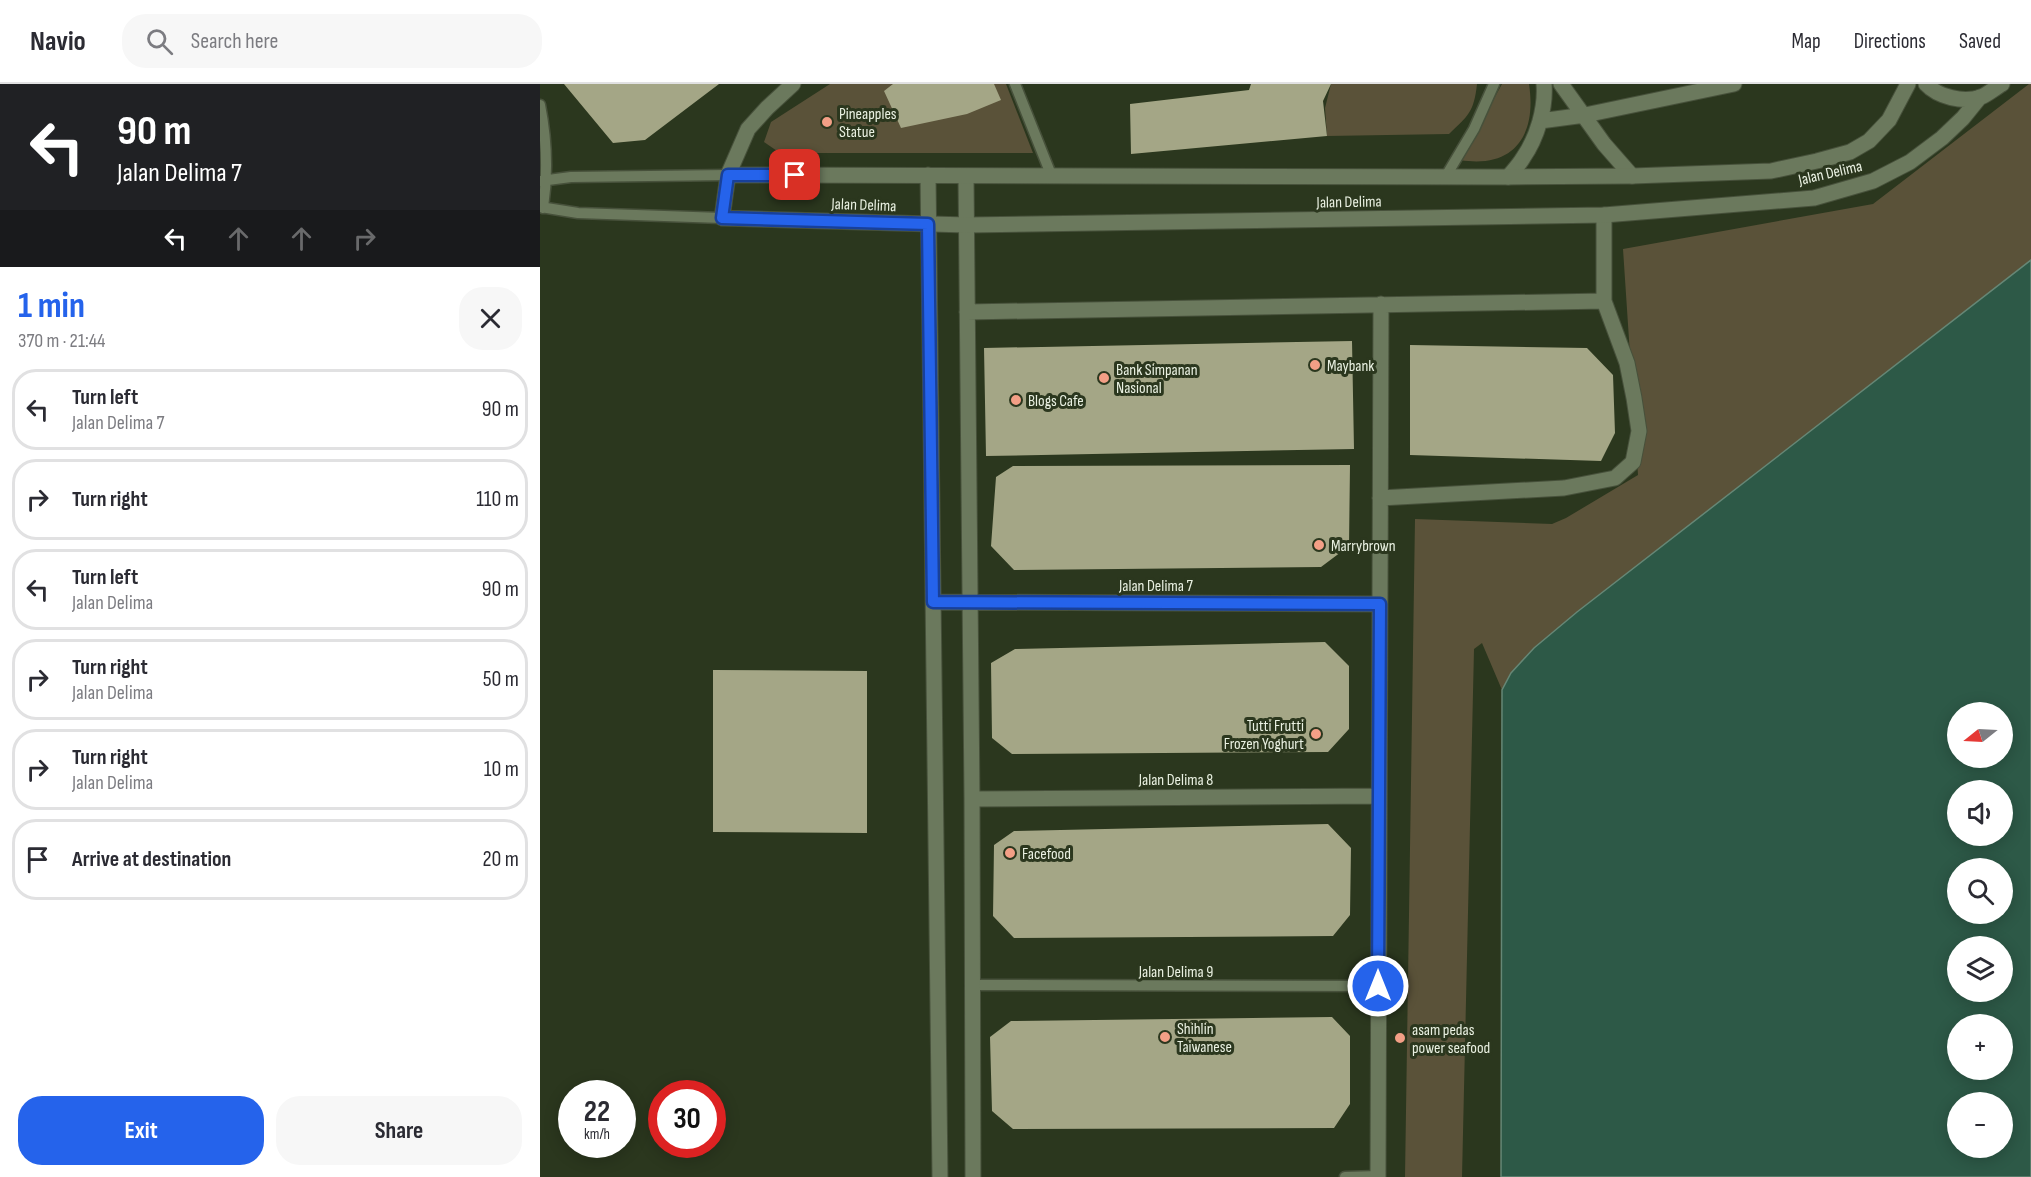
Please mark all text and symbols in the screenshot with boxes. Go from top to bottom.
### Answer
search box [122,14,542,68]
text: Navio [30,25,86,58]
icon: search [143,25,176,58]
text: Search here [191,28,278,55]
text: Map [1791,29,1821,54]
text: Directions [1854,29,1926,54]
text: Saved [1959,29,2001,54]
place label: Pineapples Statue [839,105,897,142]
text: 90 m [117,106,191,157]
icon: left [18,108,96,186]
marker: Pineapples Statue [820,115,834,129]
pin [769,149,820,200]
text: Jalan Delima 7 [117,157,242,189]
street label: Jalan Delima [1796,157,1864,190]
icon: arrive [778,158,811,191]
street label: Jalan Delima [1315,192,1382,213]
street label: Jalan Delima [830,195,897,216]
icon: left [159,222,192,255]
icon: ahead [222,222,255,255]
icon: ahead [285,222,318,255]
icon: right [348,222,381,255]
text: 1 min [18,285,85,328]
button: close [459,287,522,350]
text: 370 m · 21:44 [18,329,105,353]
place label: Maybank [1327,357,1374,376]
marker: Maybank [1308,358,1322,372]
place label: Bank Simpanan Nasional [1116,361,1198,398]
marker: Bank Simpanan Nasional [1097,371,1111,385]
text: Turn left [72,384,138,411]
place label: Blogs Cafe [1028,392,1084,411]
icon: left [21,393,54,426]
marker: Blogs Cafe [1009,393,1023,407]
text: 90 m [482,396,519,423]
text: Jalan Delima 7 [72,411,164,435]
icon: right [21,483,54,516]
text: Turn right [72,486,148,513]
text: 110 m [476,486,519,513]
place label: Marrybrown [1331,537,1396,556]
marker: Marrybrown [1312,538,1326,552]
text: Turn left [72,564,138,591]
icon: left [21,573,54,606]
text: 90 m [482,576,519,603]
street label: Jalan Delima 7 [1118,577,1194,596]
text: Jalan Delima [72,591,153,615]
text: Turn right [72,654,148,681]
icon: right [21,663,54,696]
text: 50 m [483,666,519,693]
text: Jalan Delima [72,681,153,705]
north arrow [1947,702,2013,768]
map controls [1947,702,2013,1158]
place label: Tutti Frutti Frozen Yoghurt [1224,717,1304,754]
marker: Tutti Frutti Frozen Yoghurt [1309,727,1323,741]
text: Turn right [72,744,148,771]
icon: right [21,753,54,786]
text: 10 m [484,756,519,783]
text: Jalan Delima [72,771,153,795]
street label: Jalan Delima 8 [1138,771,1213,790]
button: sound [1947,780,2013,846]
icon: arrive [21,843,54,876]
place label: Facefood [1022,845,1071,864]
text: Arrive at destination [72,846,231,873]
text: 20 m [483,846,519,873]
marker: Facefood [1003,846,1017,860]
button: search [1947,858,2013,924]
button: layers [1947,936,2013,1002]
position arrow [1346,954,1410,1018]
street label: Jalan Delima 9 [1138,963,1213,982]
button: + [1947,1014,2013,1080]
place label: Shihlin Taiwanese [1177,1020,1232,1057]
place label: asam pedas power seafood [1412,1021,1490,1058]
marker: Shihlin Taiwanese [1158,1030,1172,1044]
marker: asam pedas power seafood [1393,1031,1407,1045]
speed limit sign: 30 [648,1080,726,1158]
button: − [1947,1092,2013,1158]
text: 22 [584,1094,610,1130]
button: Exit [18,1096,264,1165]
button: Share [276,1096,522,1165]
text: km/h [584,1125,610,1144]

